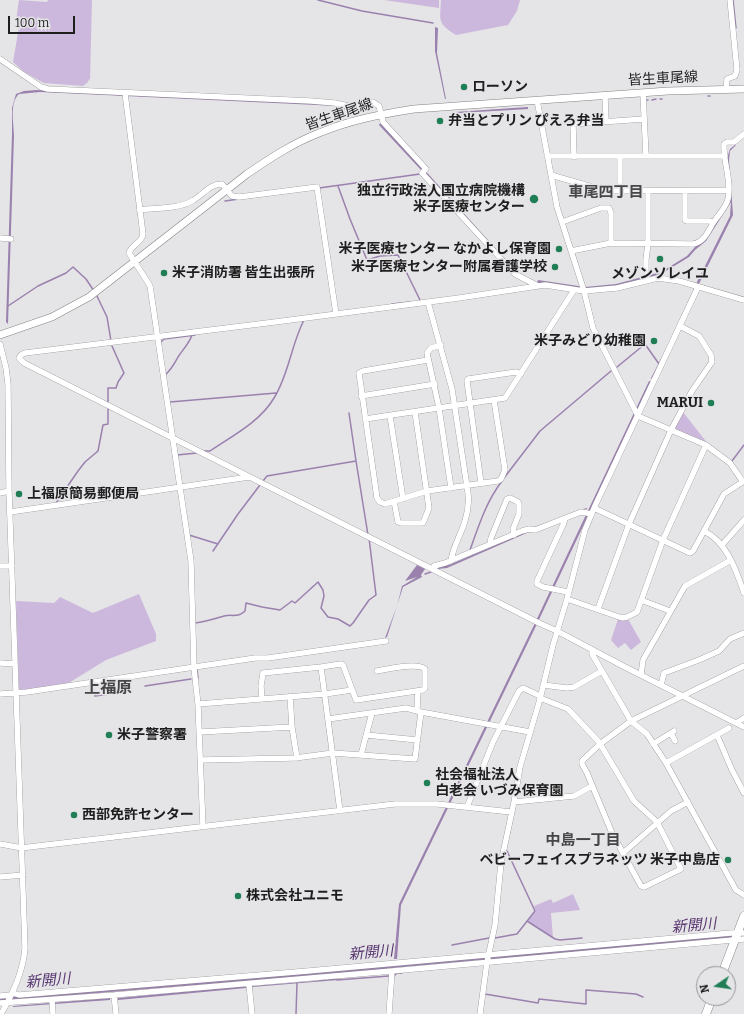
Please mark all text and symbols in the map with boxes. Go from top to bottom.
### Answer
scale bar [10,8,77,34]
text: 100 m [15,16,49,30]
street label: 皆生車尾線 [628,69,698,89]
place label: ローソン [472,79,528,95]
marker: ローソン [459,82,469,92]
street label: 皆生車尾線 [303,96,375,134]
place label: 弁当とプリン ぴえろ弁当 [448,113,605,129]
marker: 弁当とプリン ぴえろ弁当 [435,116,445,126]
place label: 独立行政法人国立病院機構 米子医療センター [357,183,525,216]
district label: 車尾四丁目 [569,184,643,202]
marker: 独立行政法人国立病院機構 米子医療センター [528,193,540,205]
place label: 米子医療センター なかよし保育園 [338,241,551,257]
marker: 米子医療センター なかよし保育園 [554,244,564,254]
marker: メゾンソレイユ [655,254,665,264]
place label: 米子医療センター附属看護学校 [351,259,547,275]
marker: 米子医療センター附属看護学校 [550,262,560,272]
place label: 米子消防署 皆生出張所 [172,265,315,281]
place label: メゾンソレイユ [611,266,709,282]
marker: 米子消防署 皆生出張所 [159,268,169,278]
place label: 米子みどり幼稚園 [534,333,646,349]
marker: 米子みどり幼稚園 [649,336,659,346]
place label: MARUI [657,395,703,411]
marker: MARUI [706,398,716,408]
place label: 上福原簡易郵便局 [27,486,139,502]
marker: 上福原簡易郵便局 [14,489,24,499]
district label: 上福原 [84,679,132,699]
place label: 米子警察署 [117,727,187,743]
marker: 米子警察署 [104,730,114,740]
place label: 社会福祉法人 白老会 いづみ保育園 [435,767,564,800]
marker: 社会福祉法人 白老会 いづみ保育園 [422,778,432,788]
place label: 西部免許センター [82,807,194,823]
marker: 西部免許センター [69,810,79,820]
district label: 中島一丁目 [546,832,620,850]
place label: ベビーフェイスプラネッツ 米子中島店 [479,852,720,868]
marker: ベビーフェイスプラネッツ 米子中島店 [723,855,733,865]
place label: 株式会社ユニモ [246,888,344,904]
marker: 株式会社ユニモ [233,891,243,901]
water label: 新開川 [671,915,717,937]
water label: 新開川 [348,942,394,964]
north arrow [696,966,736,1006]
water label: 新開川 [25,970,71,992]
text: N [698,983,712,994]

